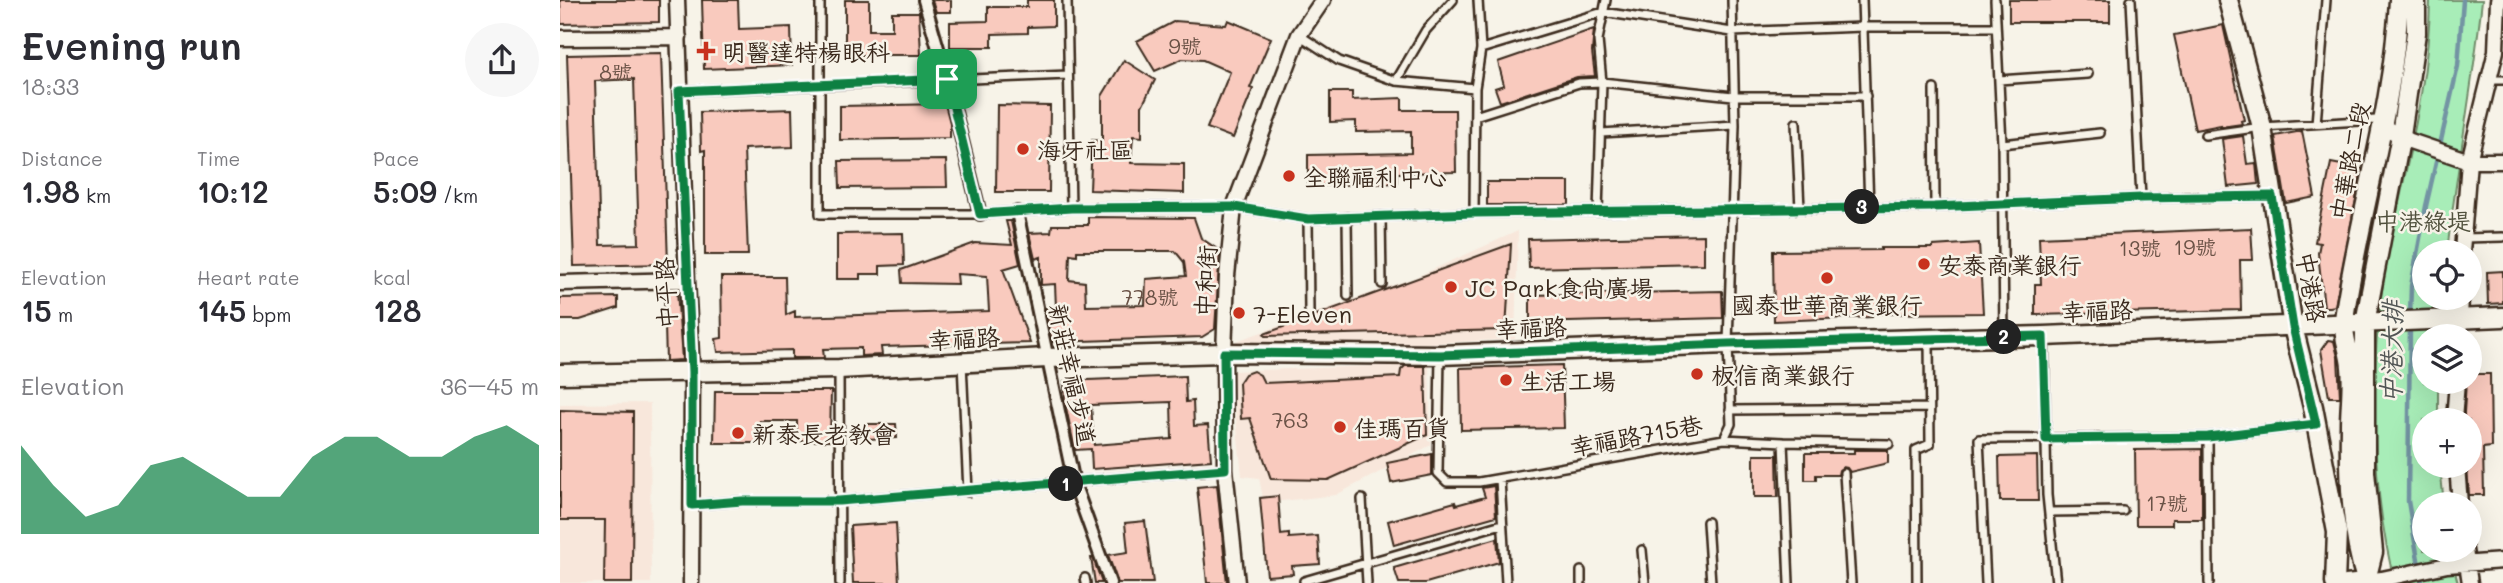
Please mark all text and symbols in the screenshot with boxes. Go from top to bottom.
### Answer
text: Evening run [21,20,242,70]
button: share [465,23,539,97]
house number: 9號 [1168,32,1202,59]
place label: 明醫達特楊眼科 [722,36,890,67]
marker: 明醫達特楊眼科 [696,41,716,61]
pin [917,49,977,109]
house number: 8號 [599,58,633,85]
icon: arrive [928,60,966,98]
text: 18:33 [21,71,79,101]
street label: 中華路二段 [2322,99,2376,223]
place label: 海牙社區 [1037,134,1133,165]
marker: 海牙社區 [1015,141,1031,157]
text: Distance [21,146,103,171]
text: Time [197,146,240,171]
text: Pace [373,146,419,171]
place label: 全聯福利中心 [1303,161,1447,192]
marker: 全聯福利中心 [1281,168,1297,184]
text: 1.98 [21,171,80,211]
text: 10:12 [197,171,269,211]
text: 5:09 [373,171,437,211]
text: km [80,183,111,208]
text: /km [437,183,478,208]
pin: 3 [1844,190,1880,224]
text: 3 [1856,194,1867,219]
park label: 中港綠堤 [2375,205,2471,236]
house number: 19號 [2174,233,2216,260]
house number: 13號 [2119,234,2161,261]
map controls [2412,240,2482,562]
button: locate [2412,240,2482,310]
street label: 中和街 [1188,244,1222,318]
place label: 安泰商業銀行 [1938,249,2082,280]
street label: 中港路 [2290,249,2334,325]
street label: 中平路 [648,256,682,330]
marker: 安泰商業銀行 [1916,256,1932,272]
text: Elevation [21,265,106,290]
text: Heart rate [197,265,300,290]
text: kcal [373,265,411,290]
marker: 國泰世華商業銀行 [1819,270,1835,286]
place label: JC Park食尚廣場 [1465,272,1653,303]
marker: JC Park食尚廣場 [1443,279,1459,295]
house number: 778號 [1121,283,1179,310]
place label: 國泰世華商業銀行 [1731,289,1923,320]
text: 15 [21,290,52,330]
text: 145 [197,290,246,330]
text: 128 [373,290,422,330]
street label: 幸福路 [2060,293,2134,327]
place label: 7-Eleven [1253,298,1352,329]
water label: 中港大排 [2373,298,2409,404]
street label: 新莊幸福步道 [1043,300,1103,448]
text: m [52,302,73,327]
text: bpm [246,302,291,327]
marker: 7-Eleven [1231,305,1247,321]
street label: 幸福路 [1494,310,1568,344]
pin: 2 [1986,320,2022,354]
street label: 幸福路 [927,321,1001,355]
text: 2 [1998,324,2009,349]
button: layers [2412,324,2482,394]
place label: 板信商業銀行 [1711,359,1855,390]
place label: 生活工場 [1520,365,1616,396]
marker: 板信商業銀行 [1689,366,1705,382]
text: Elevation [21,371,124,401]
text: 36–45 m [440,371,539,401]
marker: 生活工場 [1498,372,1514,388]
house number: 763 [1272,406,1308,433]
street label: 幸福路715巷 [1567,408,1705,462]
button: + [2412,408,2482,478]
place label: 佳瑪百貨 [1354,412,1450,443]
place label: 新泰長老教會 [752,418,896,449]
marker: 佳瑪百貨 [1332,419,1348,435]
marker: 新泰長老教會 [730,425,746,441]
pin: 1 [1049,466,1084,502]
text: 1 [1061,471,1070,496]
house number: 17號 [2146,489,2188,516]
button: − [2412,492,2482,562]

